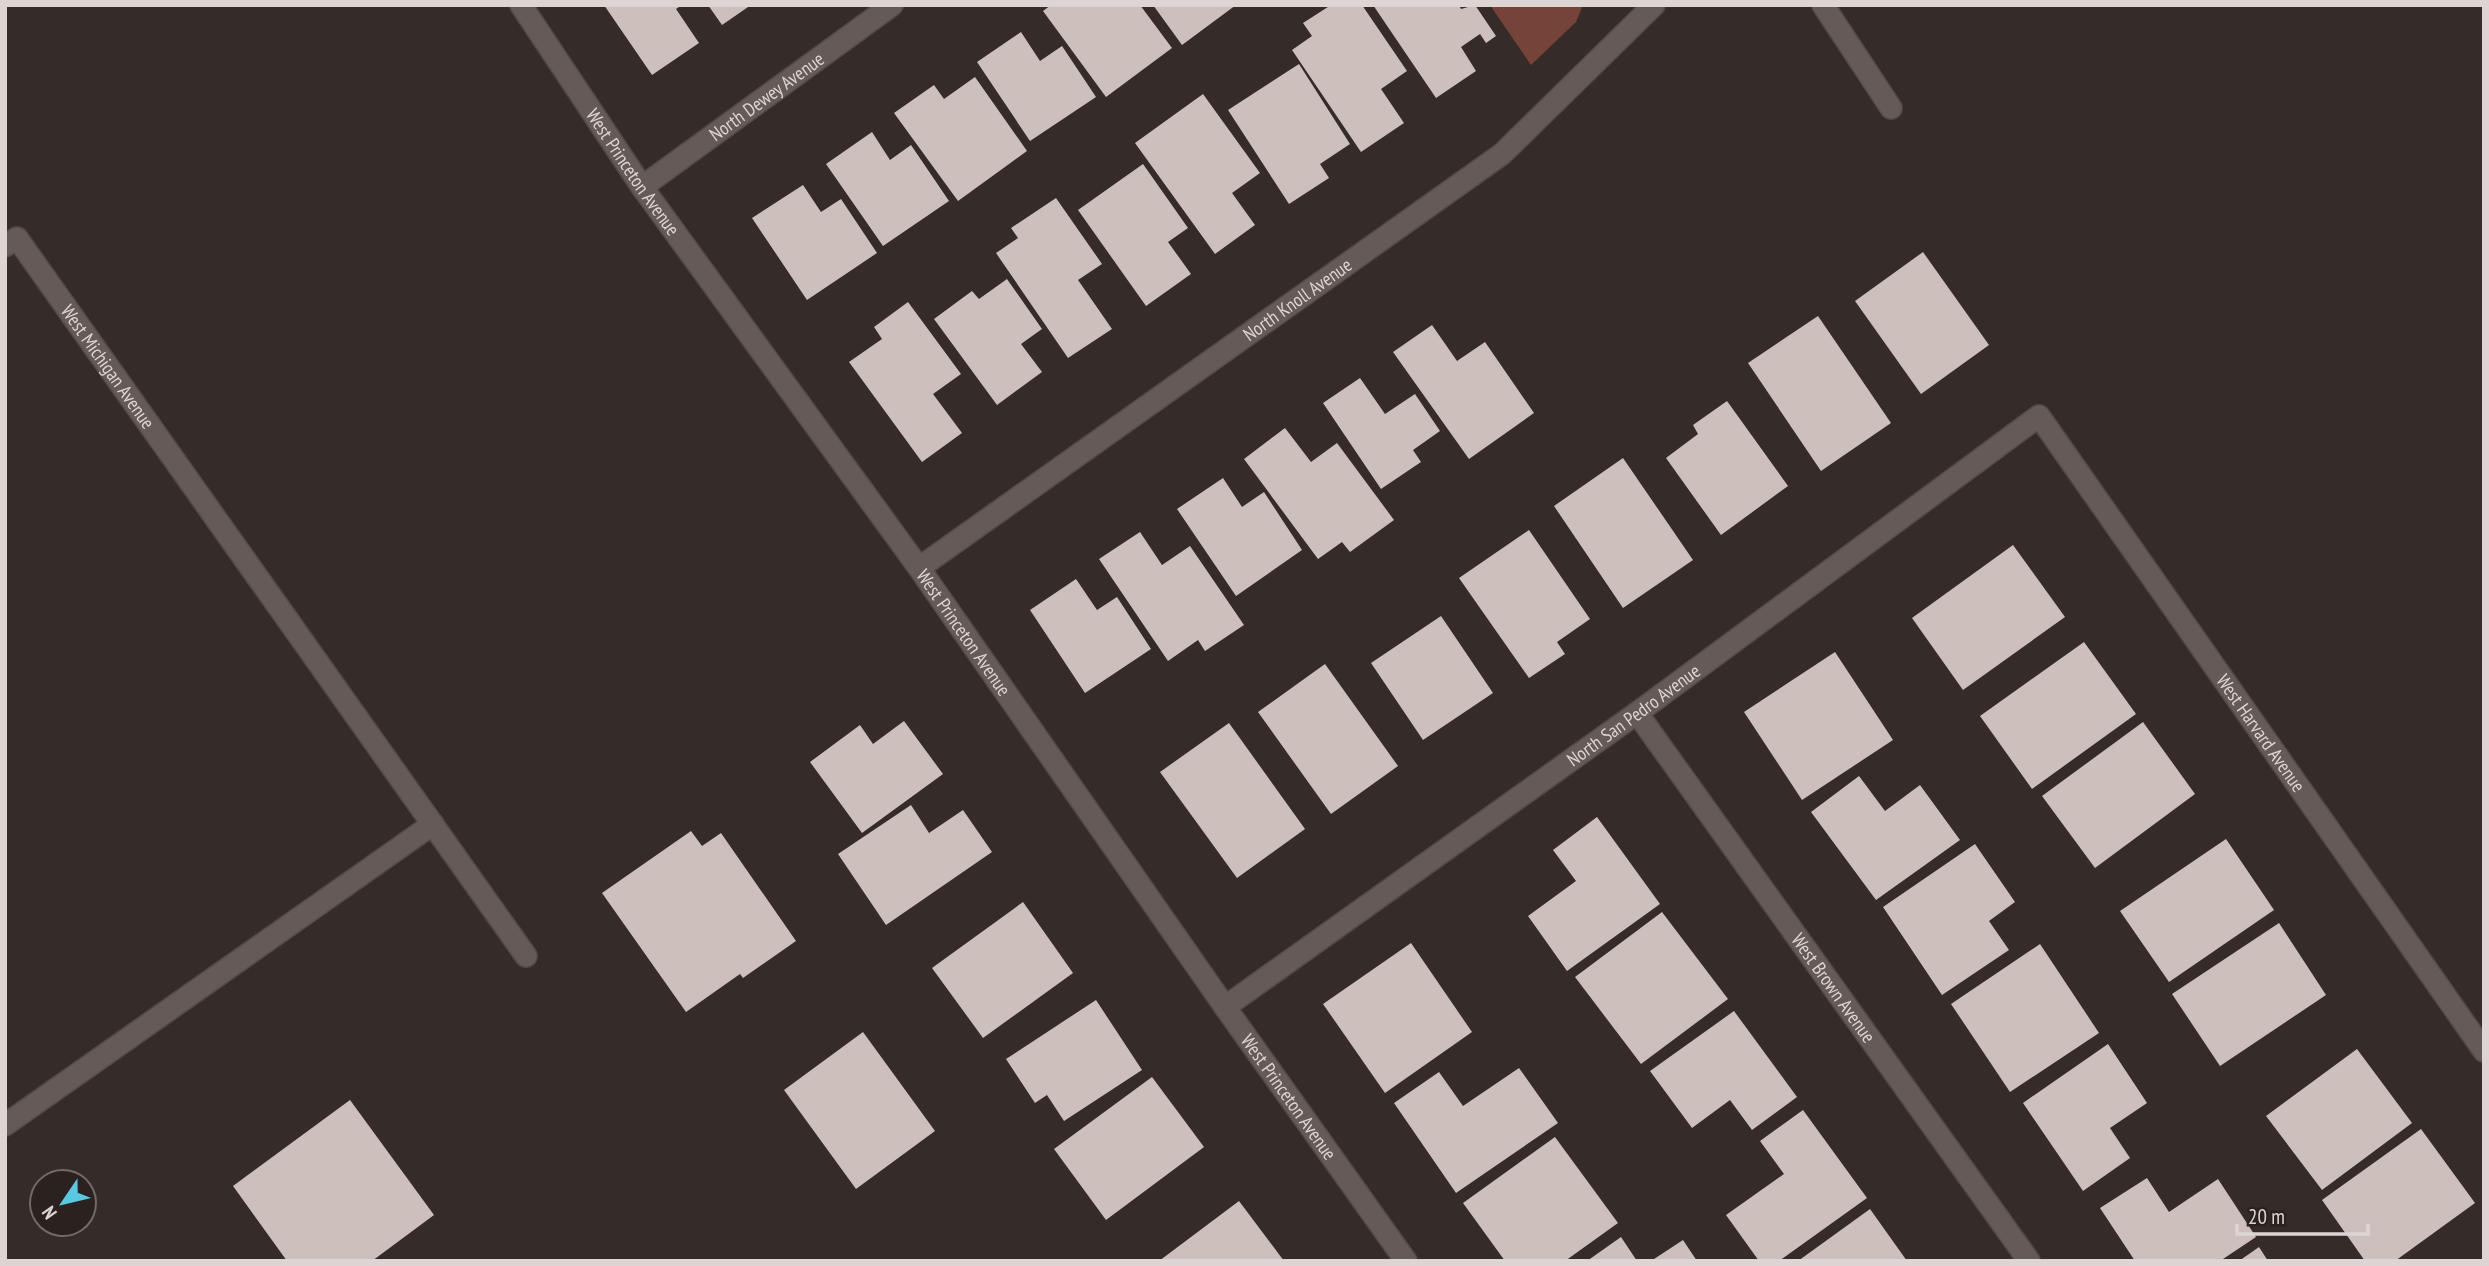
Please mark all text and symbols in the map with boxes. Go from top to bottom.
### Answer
street label: North Dewey Avenue [704,46,829,146]
street label: West Princeton Avenue [581,104,685,240]
street label: North Knoll Avenue [1238,252,1356,346]
street label: West Michigan Avenue [56,300,160,434]
street label: West Princeton Avenue [911,564,1016,700]
street label: North San Pedro Avenue [1562,658,1705,771]
street label: West Harvard Avenue [2211,669,2311,797]
street label: West Brown Avenue [1786,928,1881,1047]
street label: West Princeton Avenue [1236,1029,1342,1165]
north arrow [28,1168,98,1238]
scale bar [2237,1192,2368,1236]
text: N [36,1202,62,1224]
text: 20 m [2248,1203,2285,1230]

